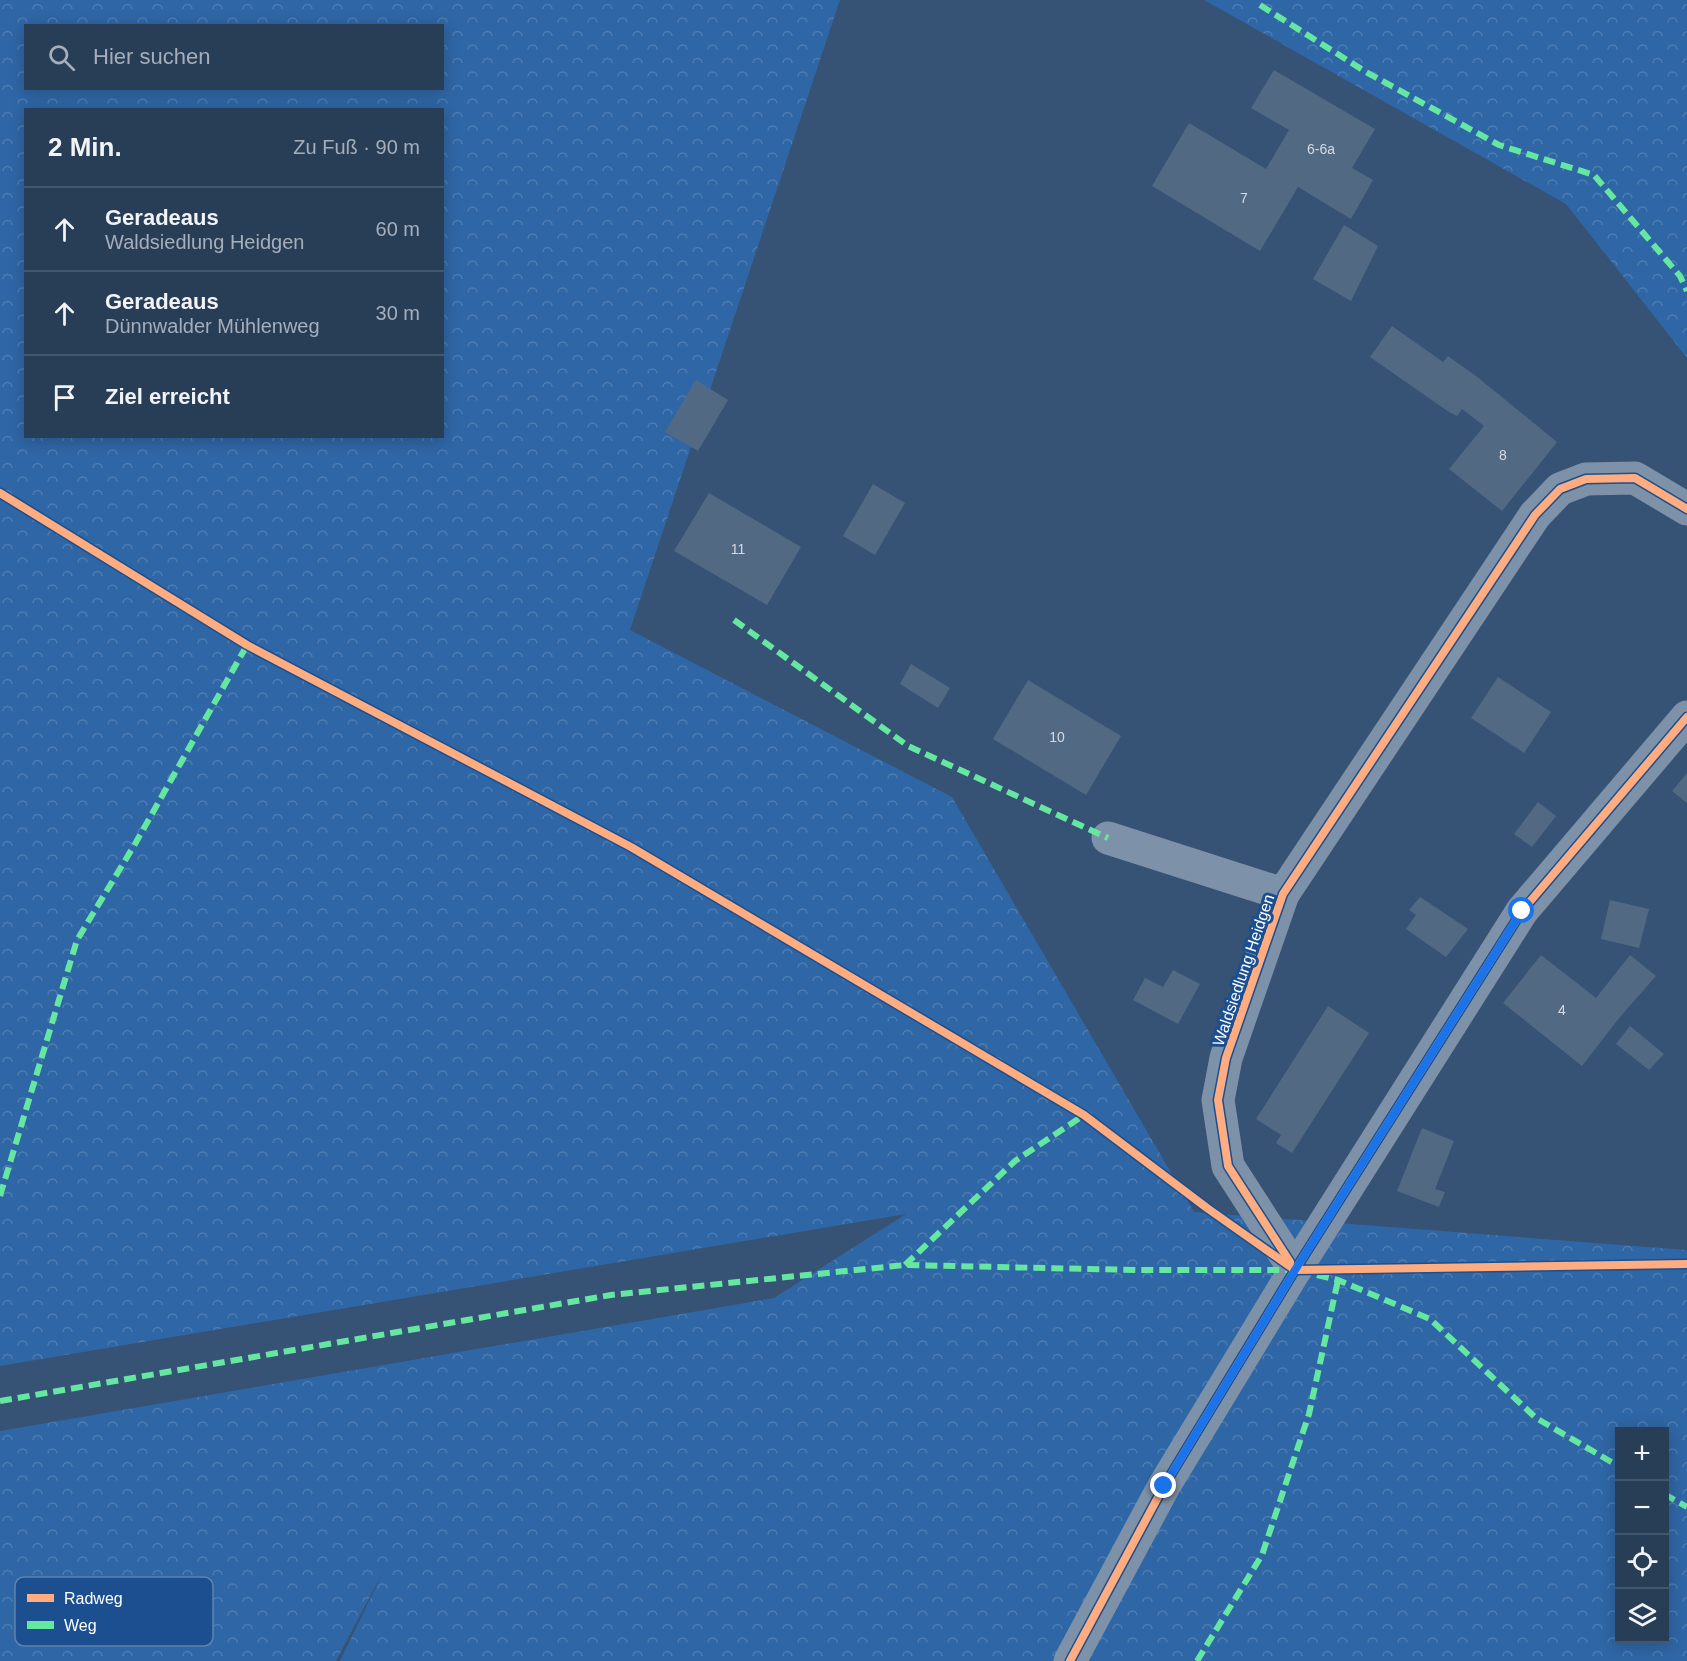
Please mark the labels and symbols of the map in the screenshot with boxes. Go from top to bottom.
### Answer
house number: 6-6a [1307,141,1335,157]
house number: 7 [1240,190,1248,206]
house number: 8 [1499,447,1507,463]
house number: 11 [731,541,745,557]
house number: 10 [1049,729,1065,745]
street label: Waldsiedlung Heidgen [1209,892,1277,1048]
route start [1508,897,1534,923]
house number: 4 [1558,1002,1566,1018]
route end [1150,1472,1176,1498]
legend [15,1577,213,1646]
text: Radweg [64,1590,123,1607]
text: Weg [64,1617,97,1634]

